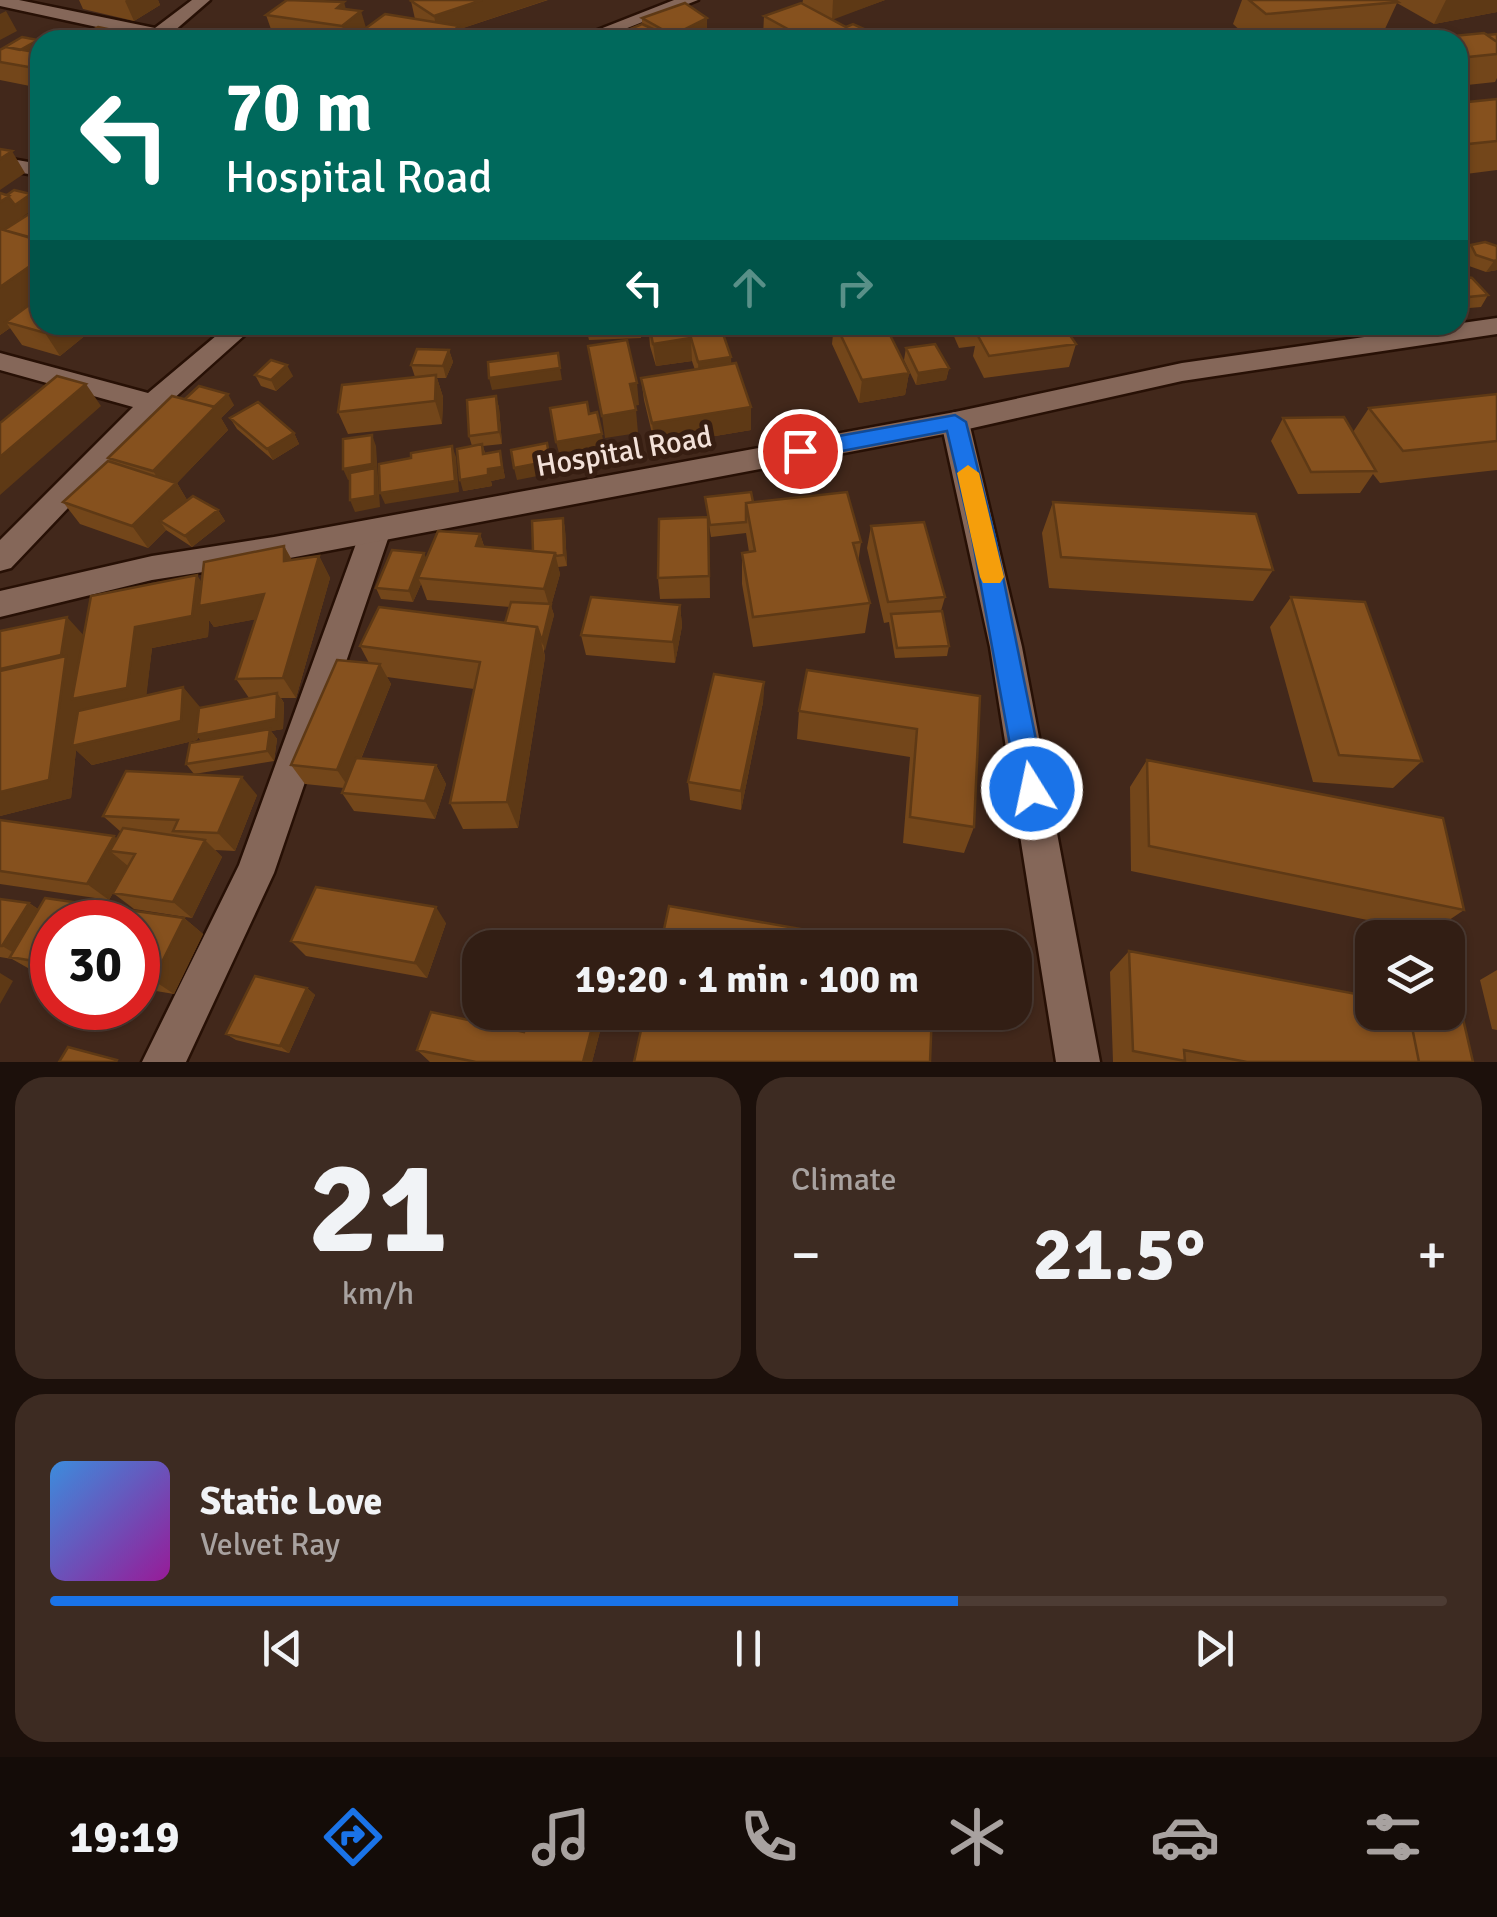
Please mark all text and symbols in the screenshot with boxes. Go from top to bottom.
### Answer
text: 70 m [225,64,373,150]
icon: left [60,70,190,200]
text: Hospital Road [225,150,492,205]
icon: left [617,260,672,315]
icon: ahead [722,260,777,315]
icon: right [827,260,882,315]
pin [758,409,843,494]
street label: Hospital Road [533,418,715,485]
icon: arrive [773,424,828,479]
position arrow [980,737,1084,841]
speed limit sign: 30 [30,900,160,1030]
map controls [1355,920,1465,1030]
button: layers [1355,920,1465,1030]
text: 19:20 · 1 min · 100 m [575,956,919,1003]
text: 21 [308,1129,448,1289]
text: Climate [791,1160,897,1199]
text: 21.5° [1033,1208,1206,1301]
text: − [791,1221,821,1289]
text: + [1417,1221,1447,1289]
text: km/h [342,1274,414,1313]
text: Static Love [200,1478,382,1525]
text: Velvet Ray [200,1525,340,1564]
icon: previous [255,1621,310,1676]
icon: pause [721,1621,776,1676]
icon: next [1187,1621,1242,1676]
icon: directions [318,1802,388,1872]
icon: music [526,1802,596,1872]
icon: phone [734,1802,804,1872]
icon: climate [942,1802,1012,1872]
icon: car [1150,1802,1220,1872]
icon: filters [1358,1802,1428,1872]
text: 19:19 [69,1810,179,1865]

